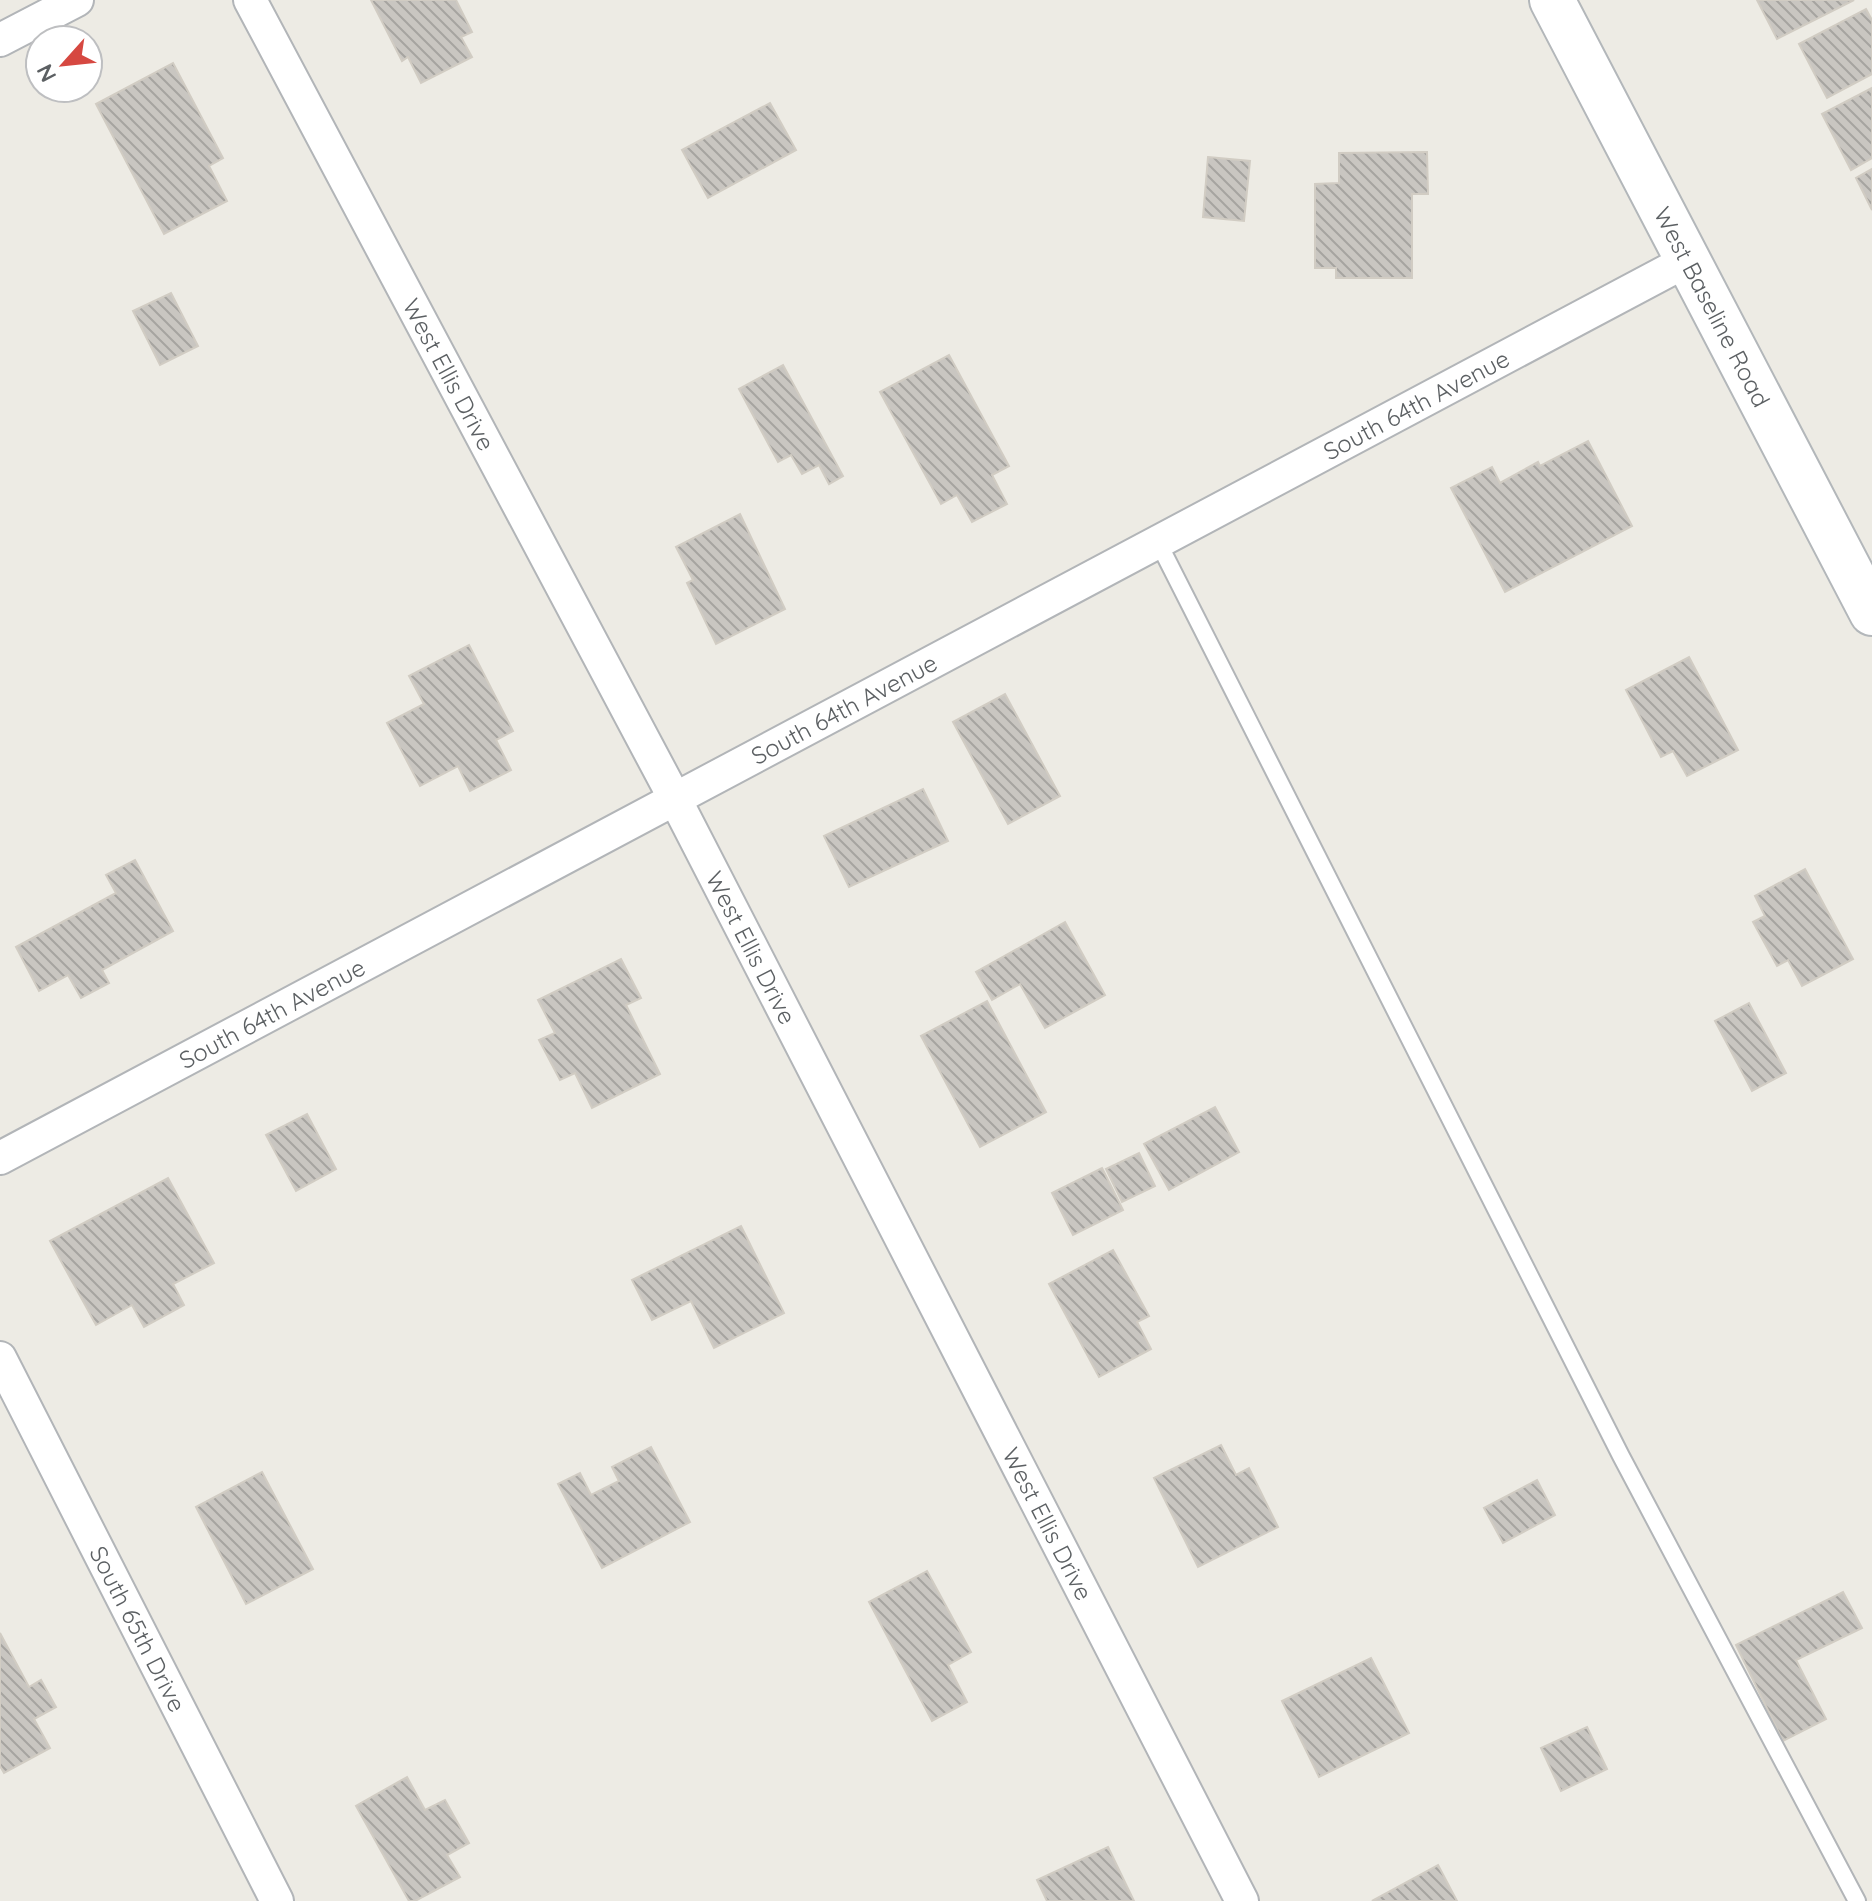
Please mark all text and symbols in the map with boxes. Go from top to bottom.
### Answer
north arrow [24,24,104,104]
text: N [30,60,62,87]
street label: West Baseline Road [1648,202,1777,412]
street label: West Ellis Drive [396,293,502,455]
street label: South 64th Avenue [1318,343,1514,466]
street label: South 64th Avenue [746,647,942,771]
street label: West Ellis Drive [700,866,803,1029]
street label: South 64th Avenue [174,952,370,1075]
street label: West Ellis Drive [996,1442,1100,1605]
street label: South 65th Drive [83,1541,193,1717]

